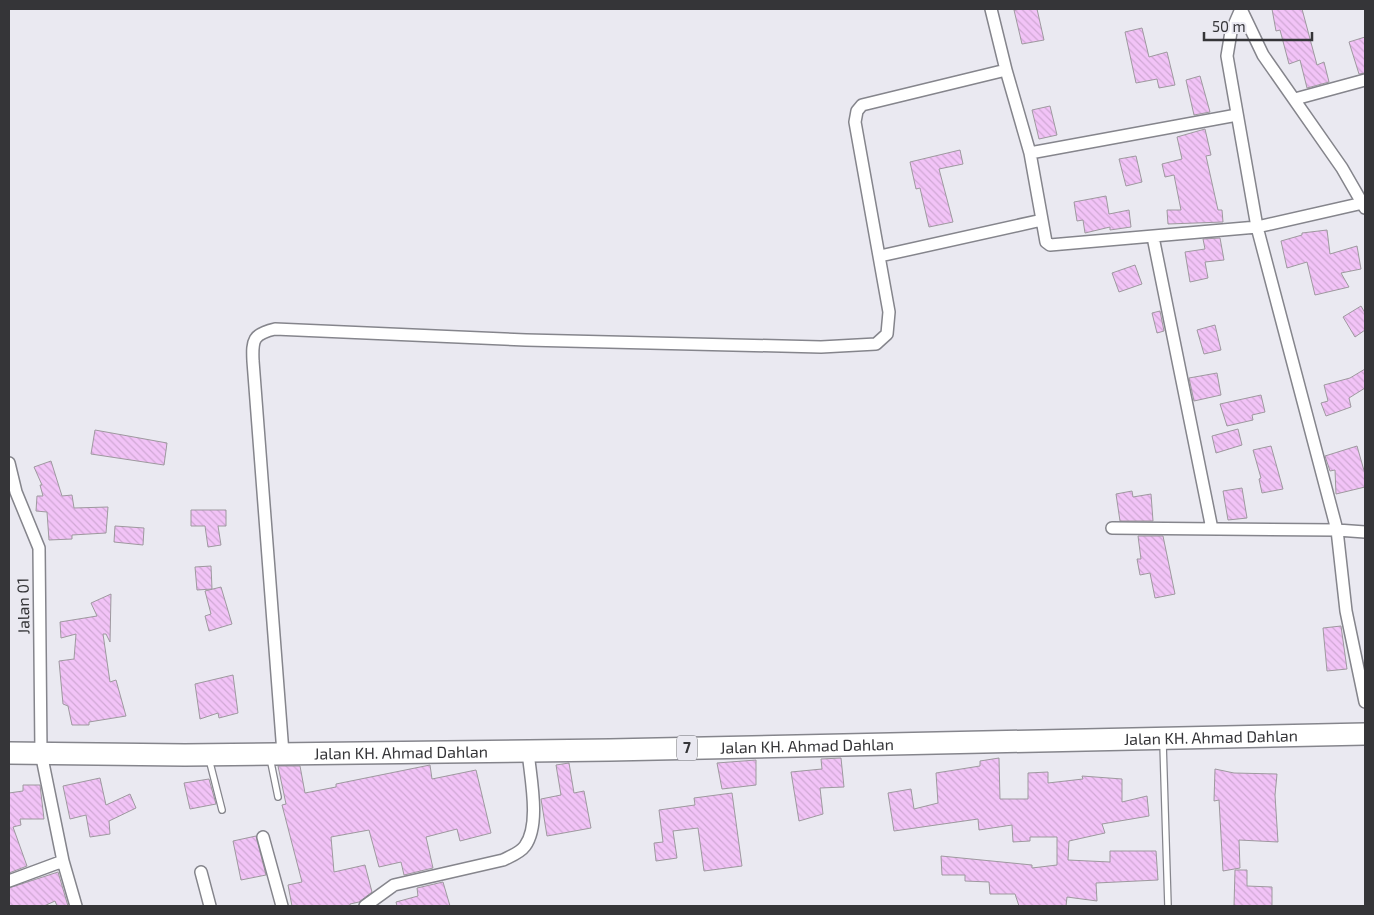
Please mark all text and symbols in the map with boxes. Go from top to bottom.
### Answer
scale bar [1204,10,1312,42]
text: 50 m [1212,17,1246,35]
street label: Jalan 01 [13,578,32,634]
street label: Jalan KH. Ahmad Dahlan [1124,725,1298,748]
street label: Jalan KH. Ahmad Dahlan [720,734,894,757]
road number: 7 [677,736,697,760]
street label: Jalan KH. Ahmad Dahlan [314,741,488,762]

